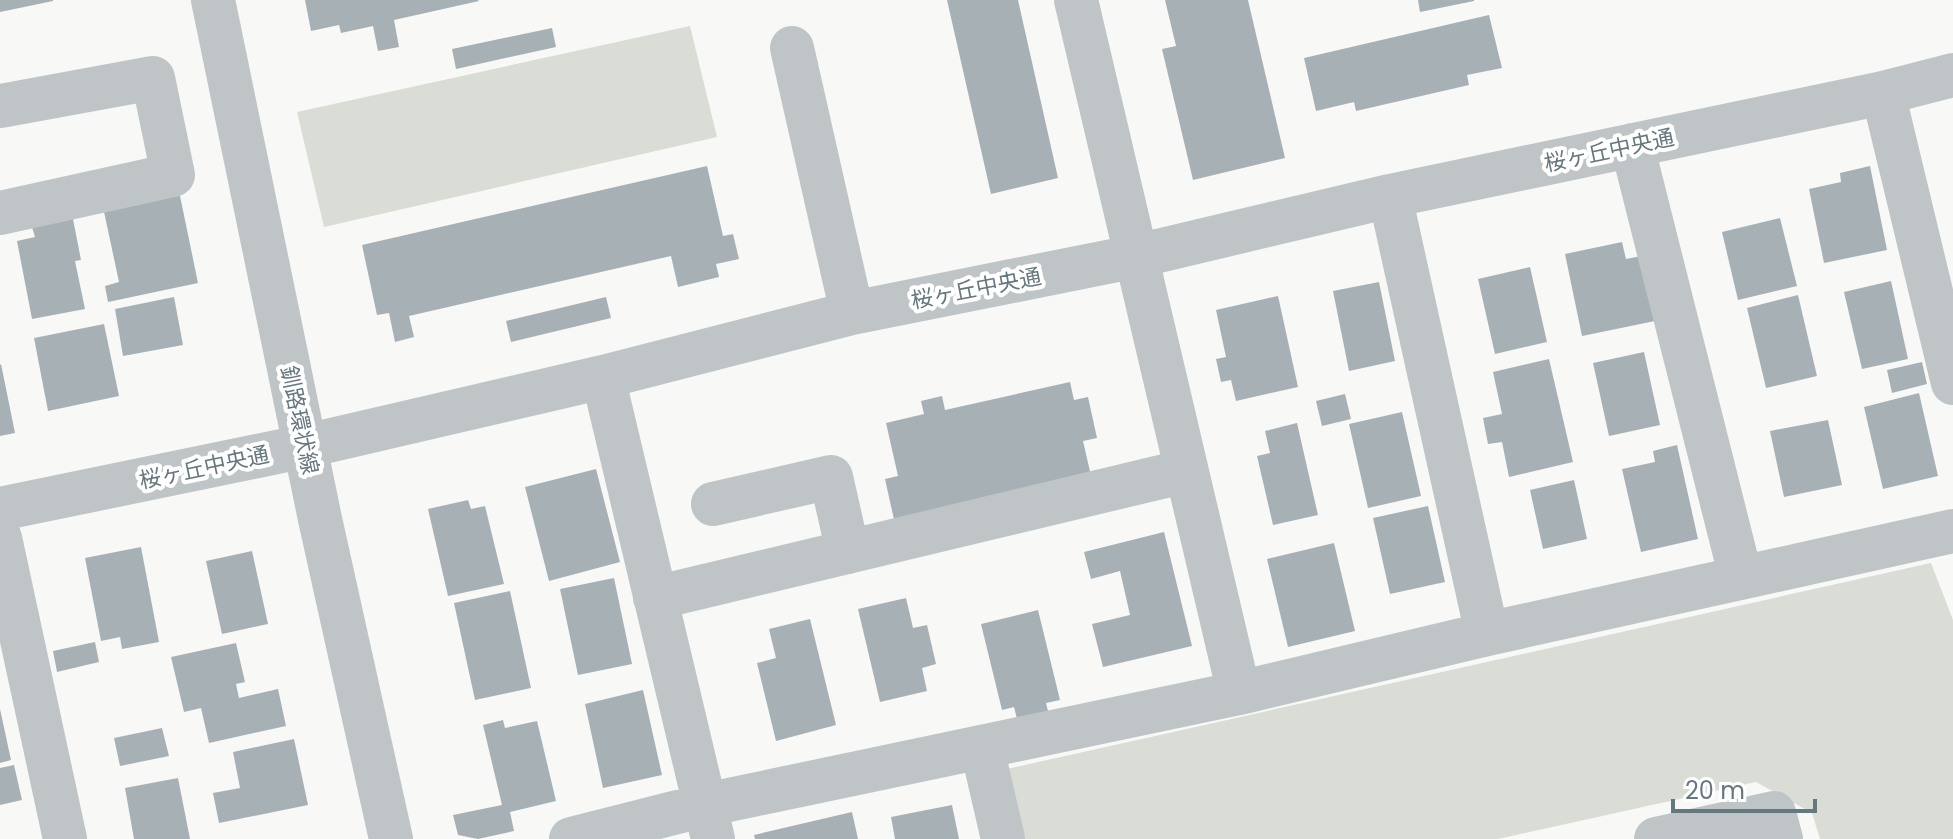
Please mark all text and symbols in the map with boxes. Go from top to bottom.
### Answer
street label: 桜ヶ丘中央通 [1541,122,1677,179]
street label: 桜ヶ丘中央通 [908,261,1044,316]
street label: 釧路環状線 [273,363,326,477]
street label: 桜ヶ丘中央通 [136,439,272,496]
scale bar [1673,763,1815,813]
text: 20 m [1685,774,1745,807]

